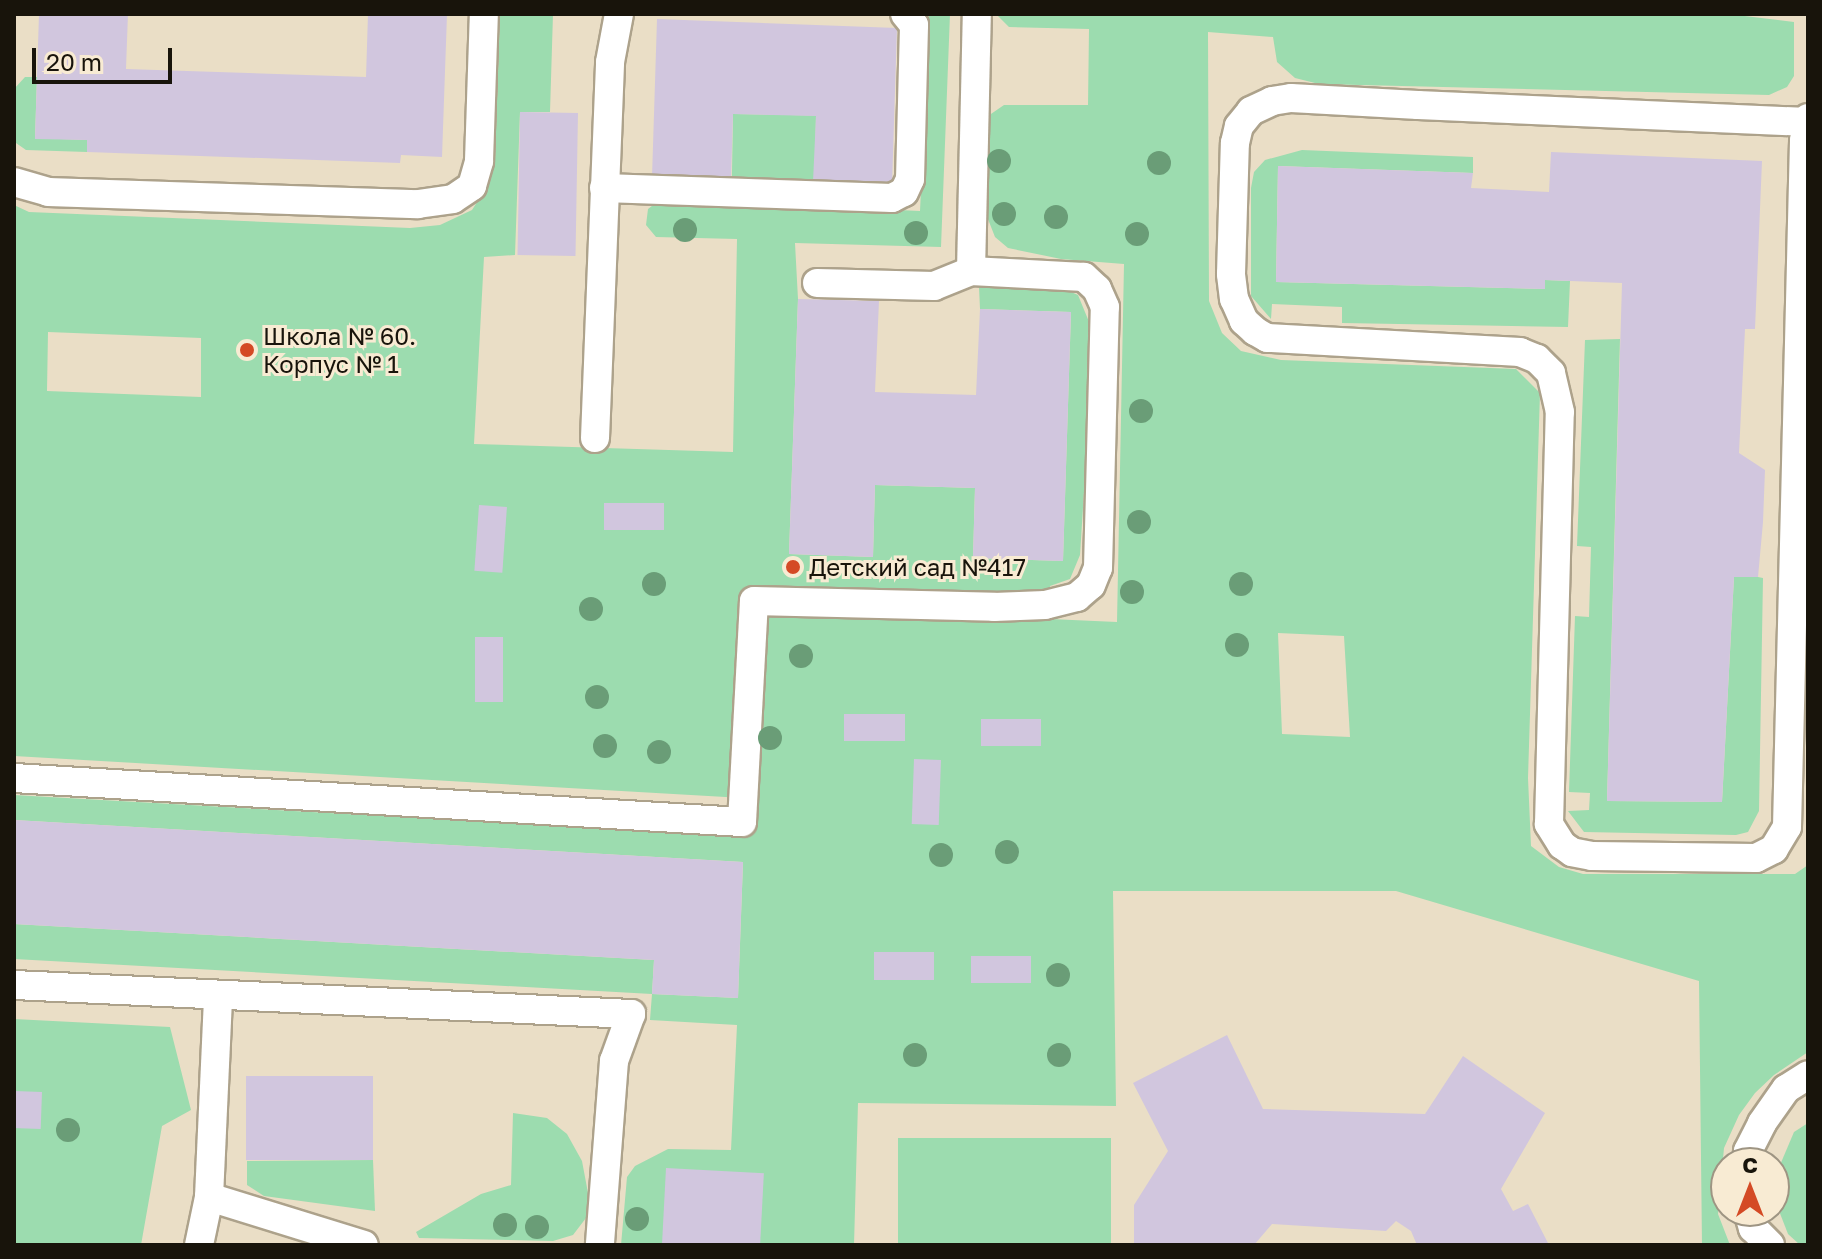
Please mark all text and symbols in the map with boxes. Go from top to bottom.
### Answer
scale bar [36,32,176,82]
text: 20 m [46,47,102,76]
place label: Школа № 60. Корпус № 1 [263,322,416,378]
marker: Школа № 60. Корпус № 1 [238,341,256,359]
place label: Детский сад №417 [809,553,1026,581]
marker: Детский сад №417 [784,558,802,576]
north arrow [1710,1147,1790,1227]
text: С [1742,1151,1758,1178]

